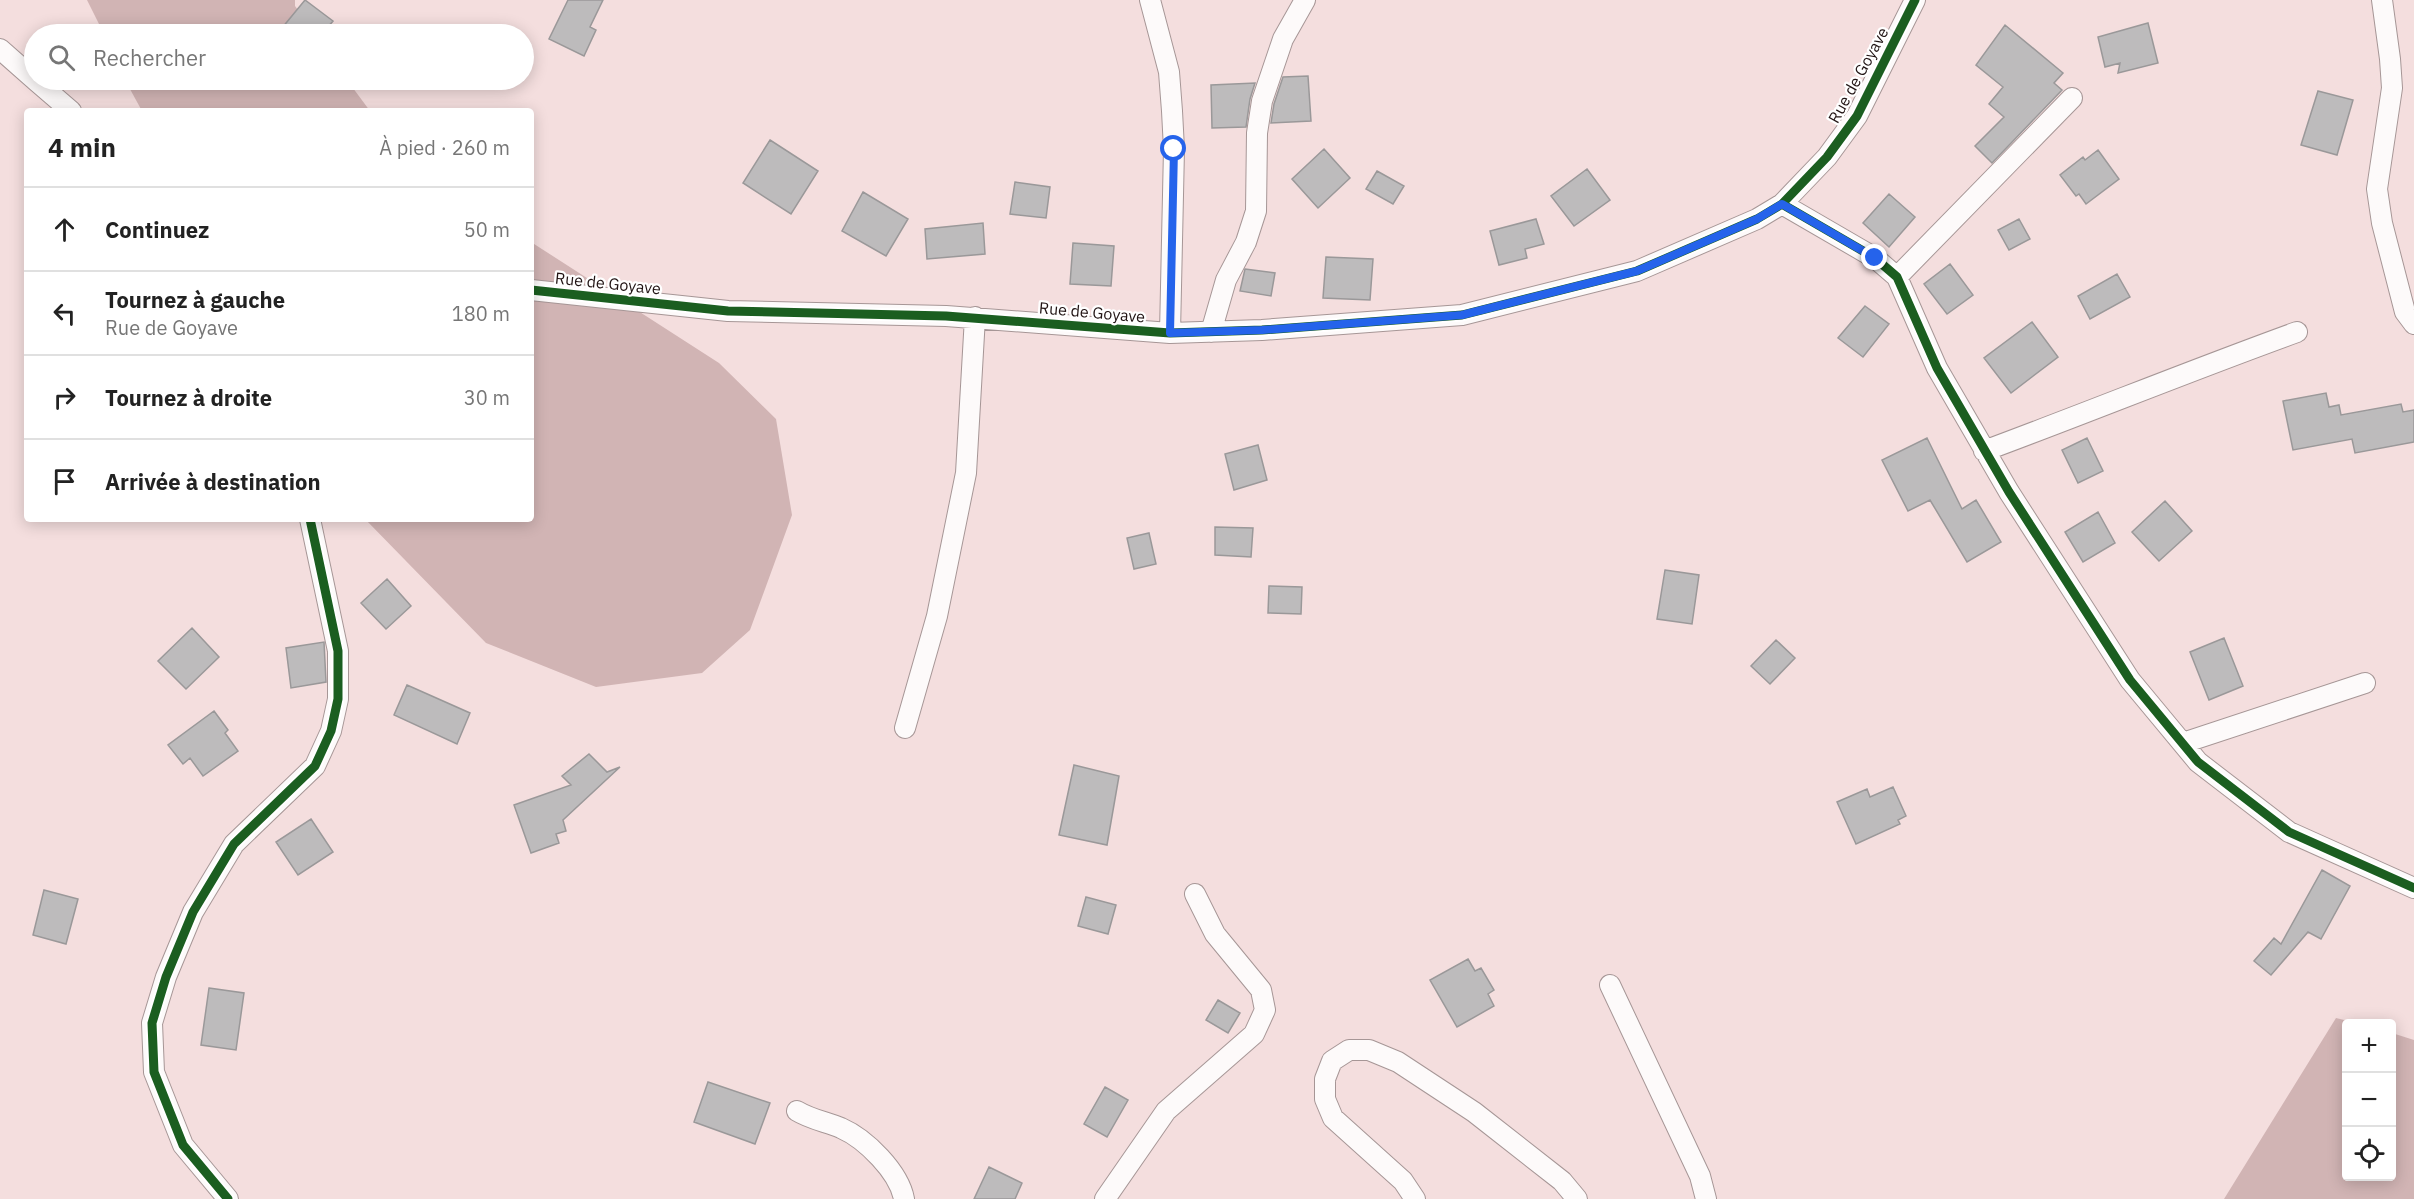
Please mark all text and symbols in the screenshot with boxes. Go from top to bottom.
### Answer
street label: Rue de Goyave [1823,23,1893,126]
search box [24,24,534,90]
icon: search [45,41,78,74]
text: Rechercher [93,43,206,72]
text: 4 min [48,130,116,164]
text: À pied · 260 m [379,134,510,161]
route start [1160,135,1186,161]
icon: ahead [48,213,81,246]
text: Continuez [105,215,209,244]
text: 50 m [464,216,510,243]
route end [1861,244,1887,270]
street label: Rue de Goyave [554,267,662,299]
text: Tournez à gauche [105,285,285,314]
icon: left [48,297,81,330]
street label: Rue de Goyave [1038,297,1146,327]
text: 180 m [452,300,510,327]
text: Rue de Goyave [105,314,238,341]
icon: right [48,381,81,414]
text: Tournez à droite [105,383,272,412]
text: 30 m [464,384,510,411]
icon: arrive [48,465,81,498]
text: Arrivée à destination [105,467,321,496]
map controls [2342,1019,2396,1181]
button: + [2342,1019,2396,1073]
button: − [2342,1073,2396,1127]
button: locate [2342,1127,2396,1181]

